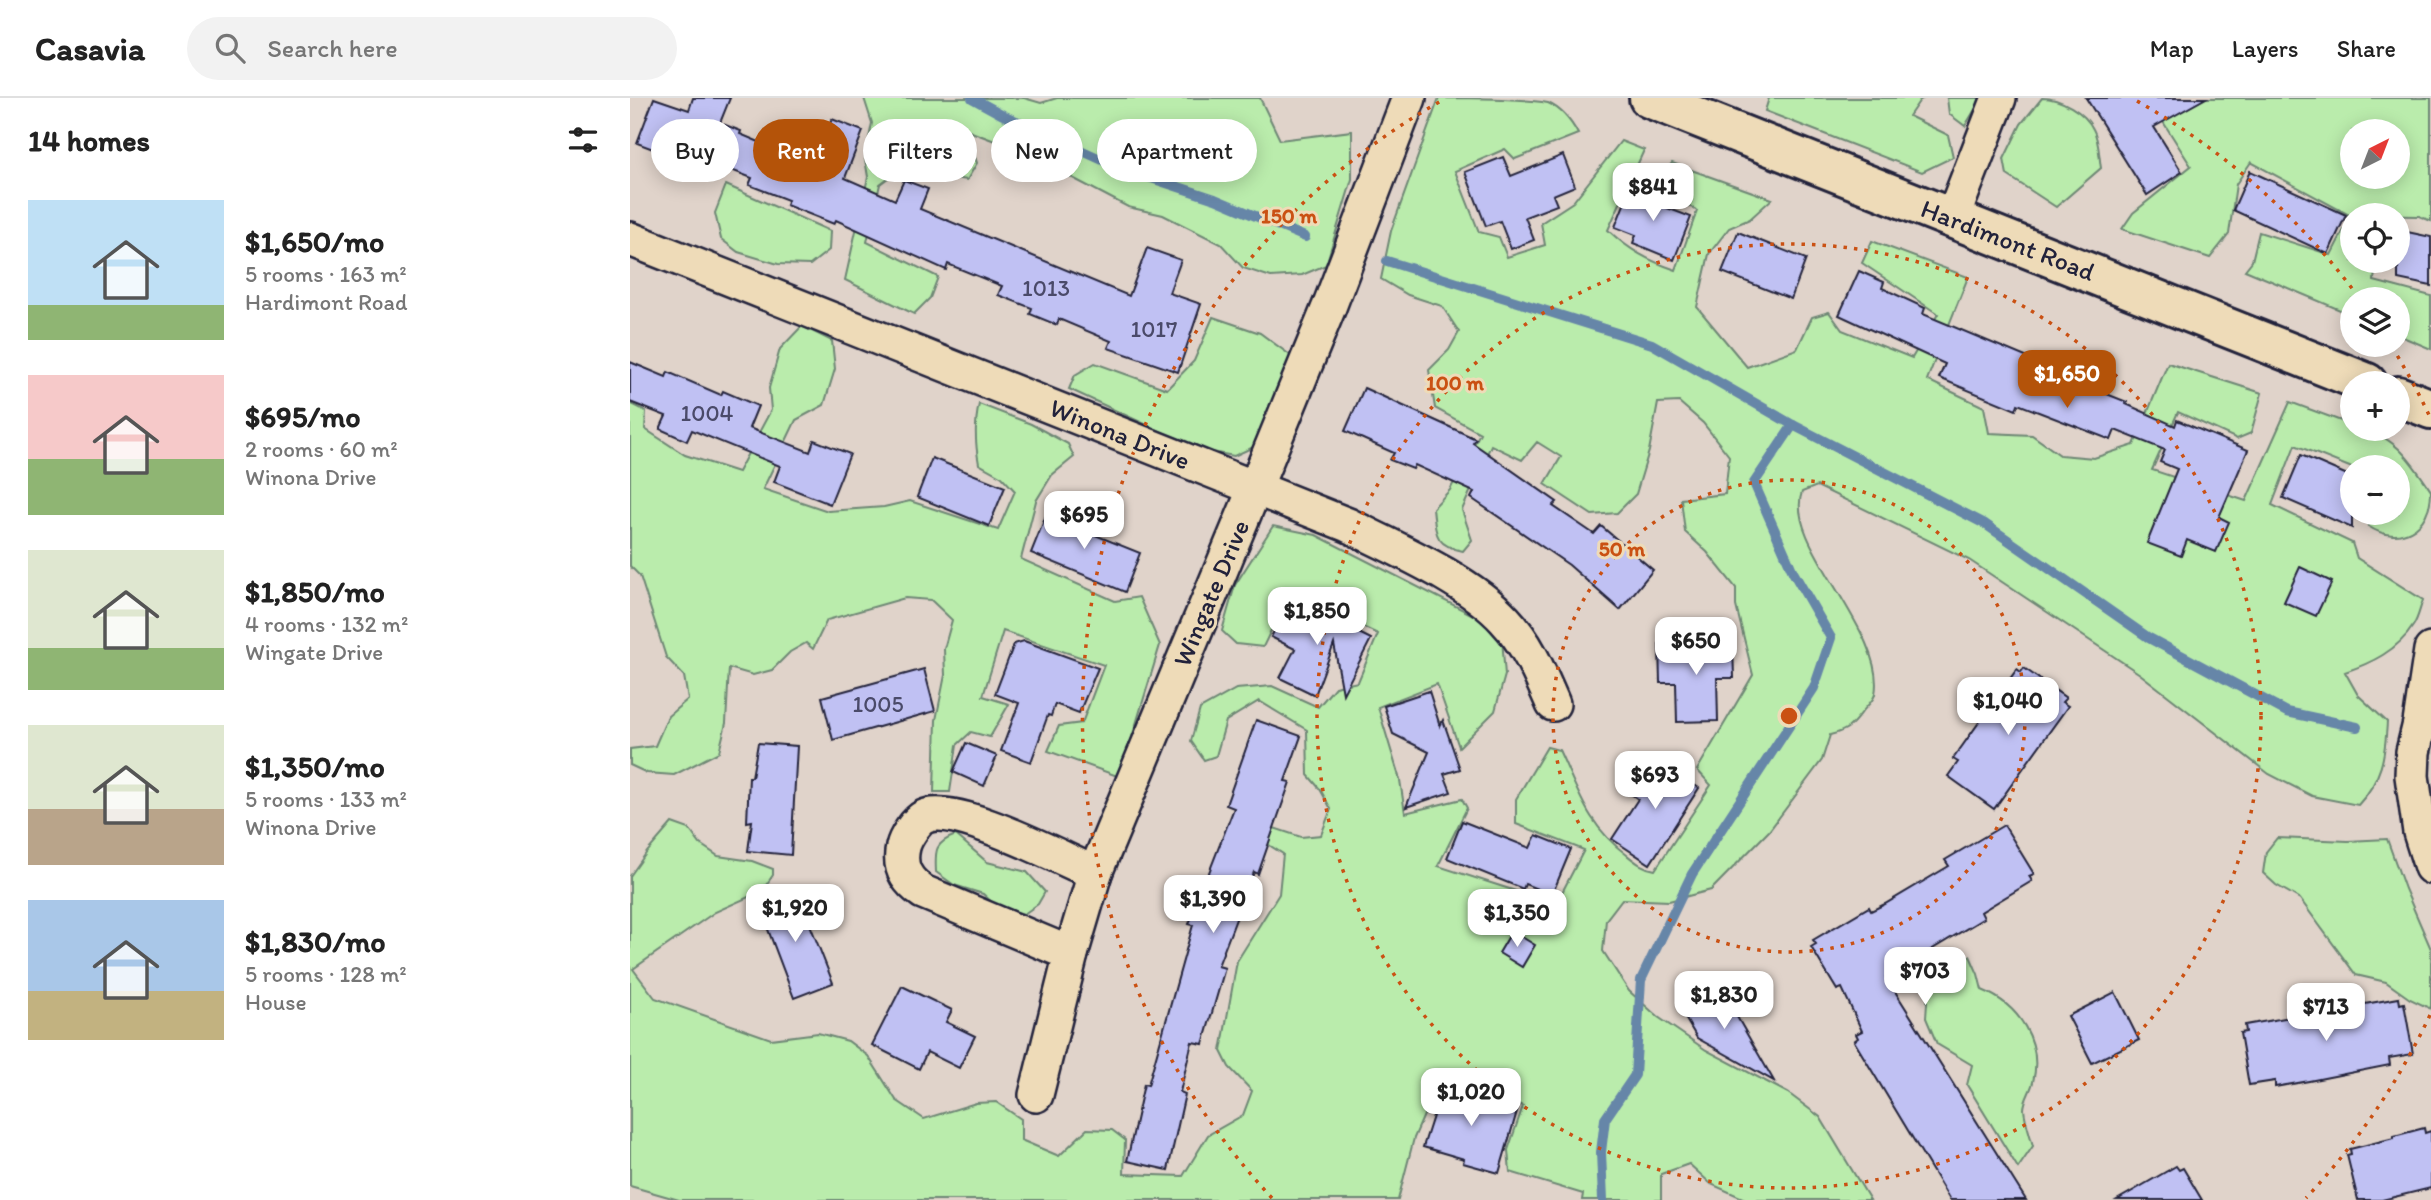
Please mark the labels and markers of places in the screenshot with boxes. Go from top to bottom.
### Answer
pin: $841 [1612,164,1694,223]
pin: $1,650 [2010,350,2124,410]
pin: $695 [1043,491,1125,551]
pin: $1,850 [1260,588,1374,647]
pin: $650 [1655,618,1737,677]
pin: $1,040 [1951,678,2065,737]
centre of rings [1777,704,1801,728]
pin: $693 [1614,752,1696,811]
pin: $1,390 [1156,876,1270,935]
pin: $1,920 [738,884,852,944]
pin: $1,350 [1460,890,1574,949]
pin: $703 [1884,948,1966,1007]
pin: $1,830 [1667,972,1781,1031]
pin: $713 [2285,984,2367,1043]
pin: $1,020 [1414,1068,1528,1128]

